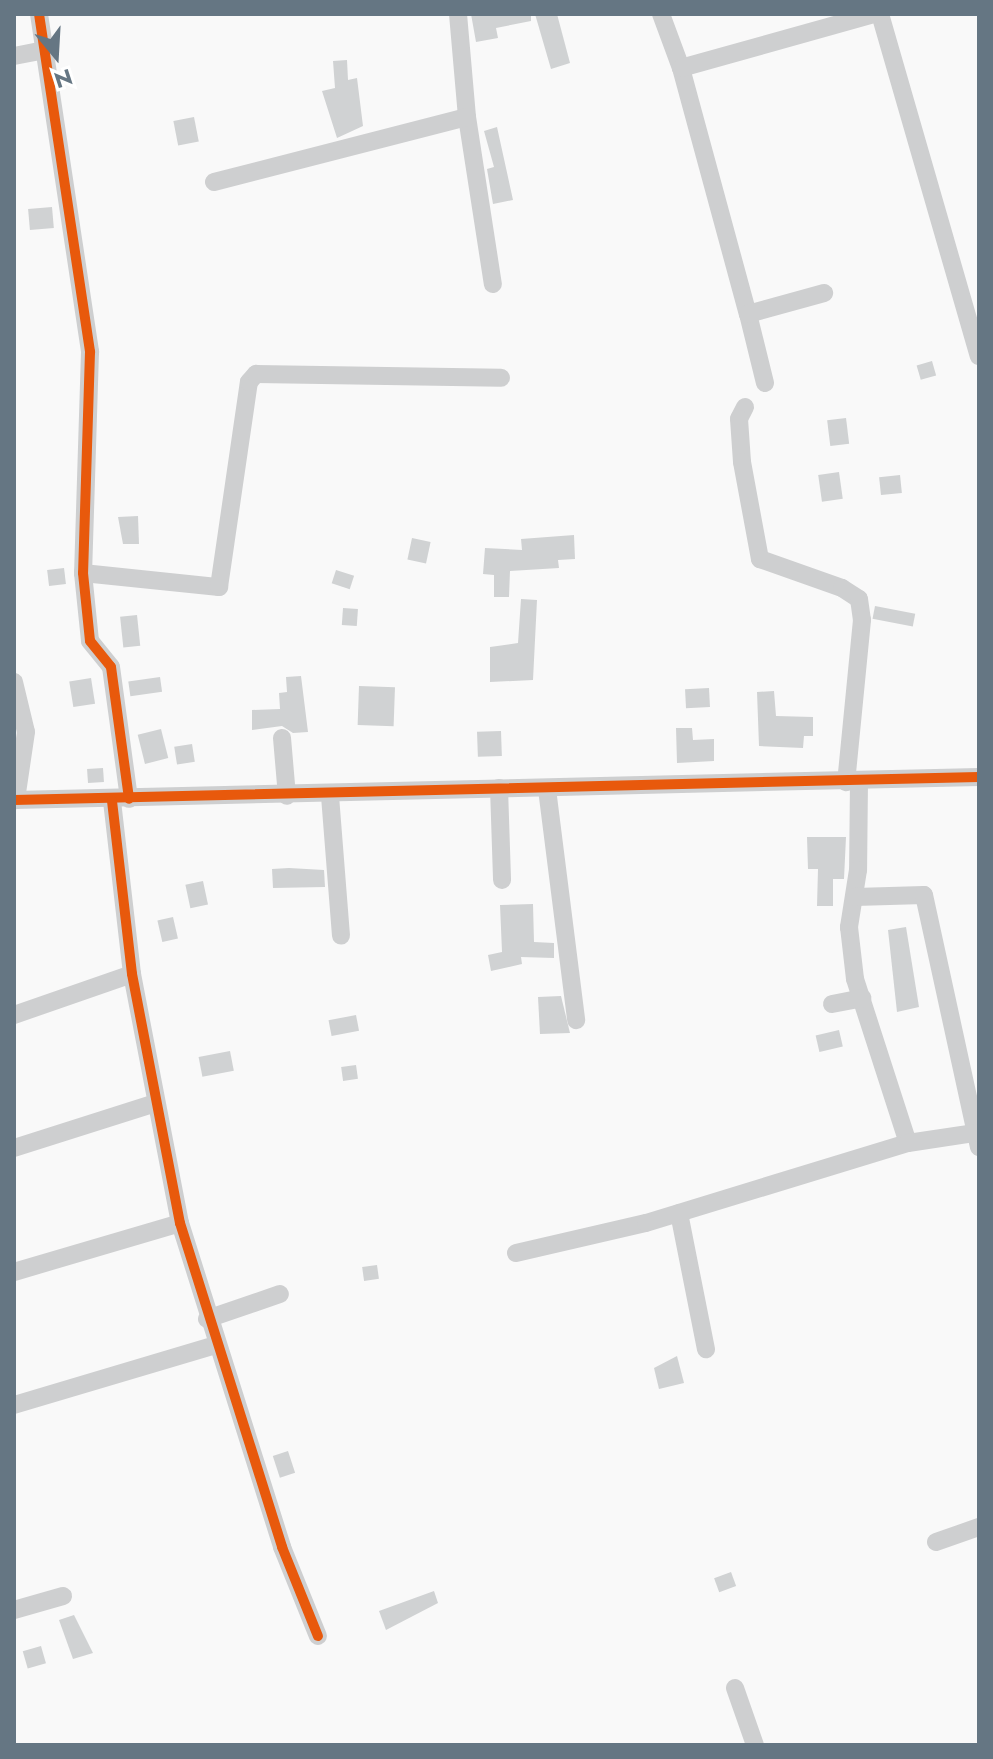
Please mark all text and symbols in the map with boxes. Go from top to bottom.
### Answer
north arrow [16,16,96,96]
text: N [50,61,77,97]

